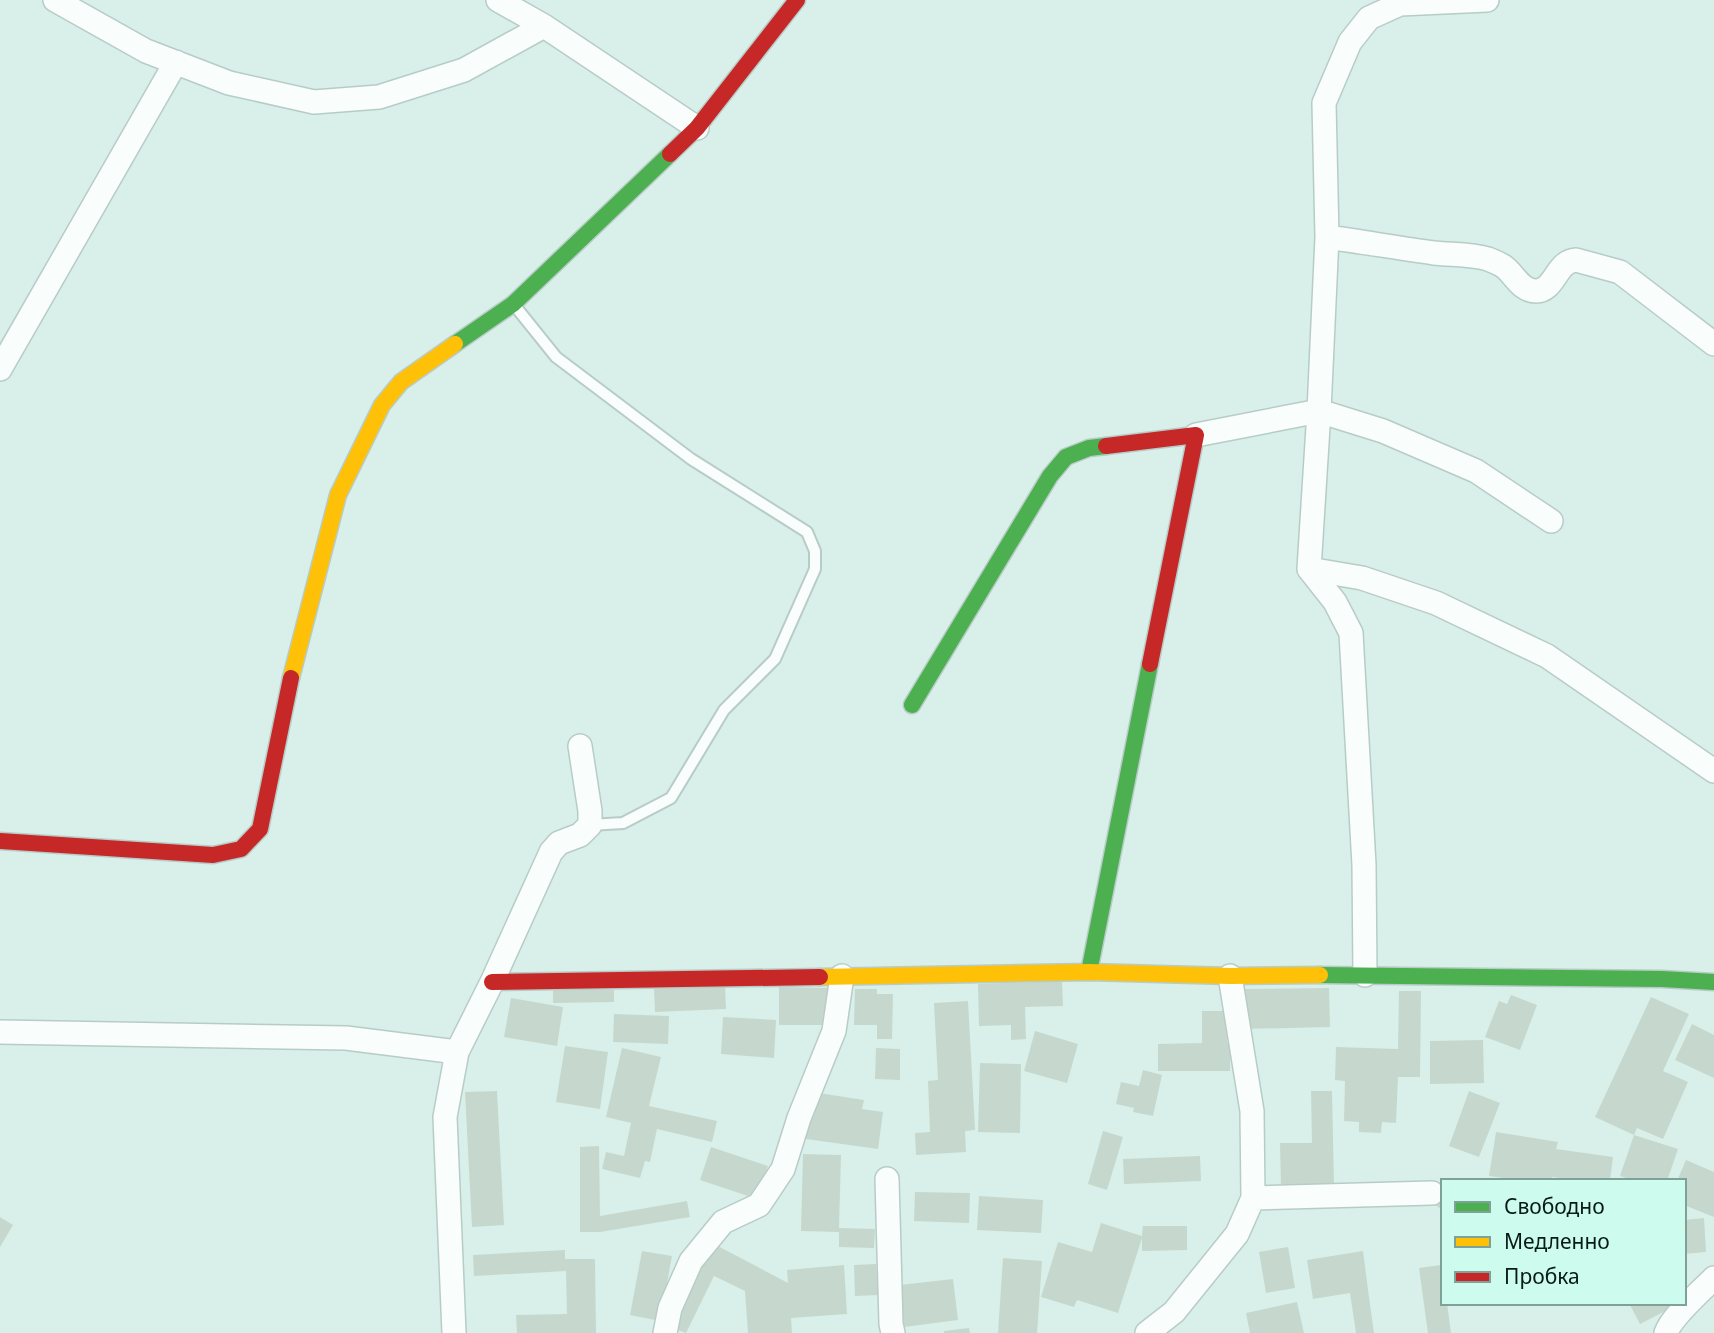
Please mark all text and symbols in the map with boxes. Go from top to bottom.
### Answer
legend [1441,1179,1686,1305]
text: Свободно [1504,1192,1605,1220]
text: Медленно [1504,1227,1610,1255]
text: Пробка [1504,1262,1580,1290]

